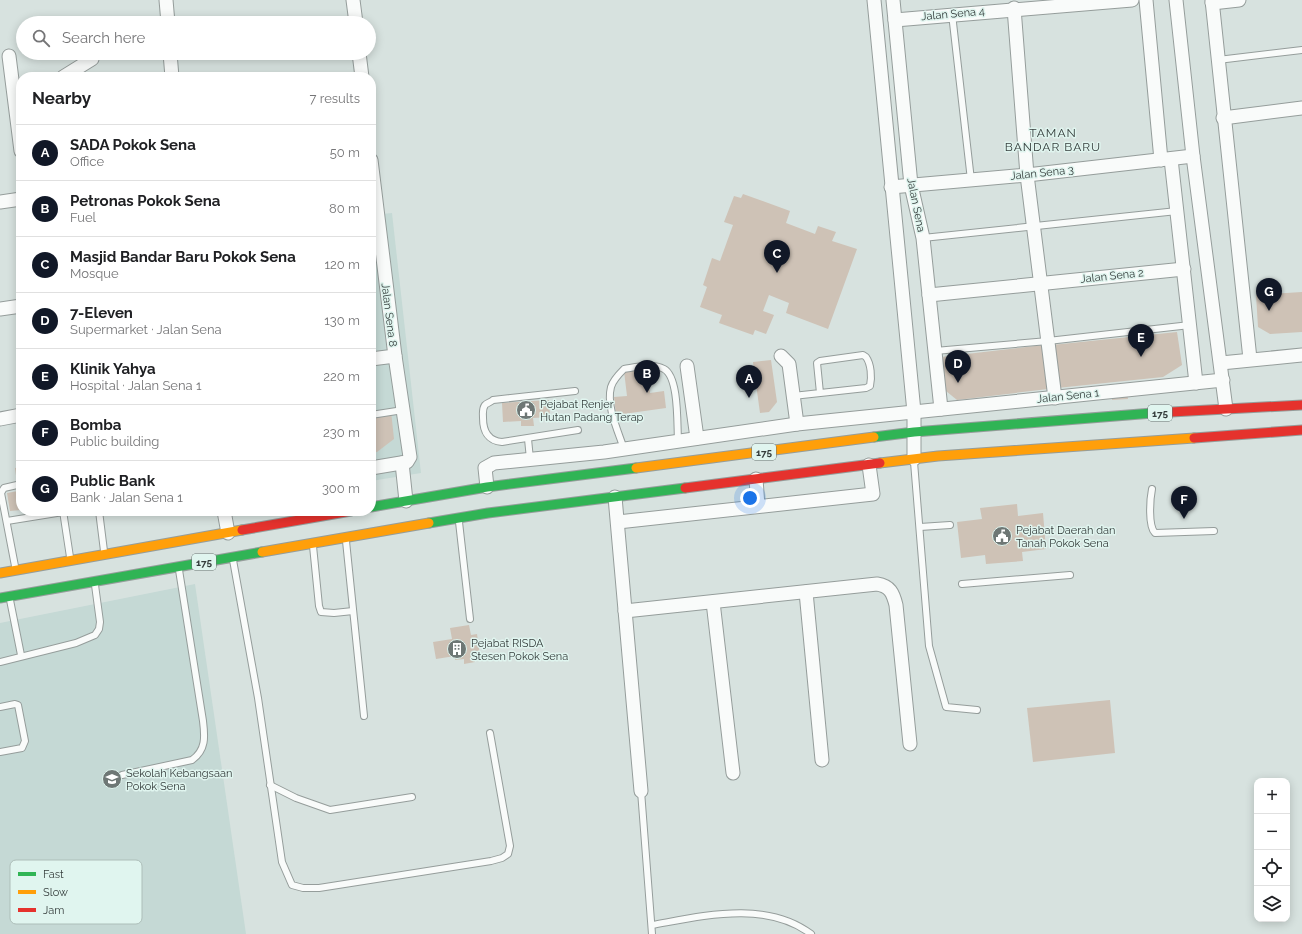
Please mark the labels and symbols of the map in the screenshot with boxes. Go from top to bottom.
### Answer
street label: Jalan Sena 4 [921,5,985,23]
district label: TAMAN BANDAR BARU [1005,126,1101,154]
street label: Jalan Sena 3 [1010,163,1074,183]
street label: Jalan Sena [904,177,928,233]
pin: C [764,240,790,273]
street label: Jalan Sena 2 [1080,266,1145,286]
pin: G [1256,278,1282,311]
street label: Jalan Sena 8 [379,282,399,348]
pin: E [1128,324,1154,357]
pin: D [945,350,971,383]
pin: B [634,360,660,393]
pin: A [736,365,762,398]
street label: Jalan Sena 1 [1036,386,1100,406]
place label: Pejabat Renjer Hutan Padang Terap [540,398,644,424]
public building icon: Pejabat Renjer Hutan Padang Terap [515,399,537,421]
road number: 175 [1148,405,1172,421]
road number: 175 [752,444,776,460]
pin: F [1171,486,1197,519]
your location [740,488,760,508]
place label: Pejabat Daerah dan Tanah Pokok Sena [1016,524,1115,550]
public building icon: Pejabat Daerah dan Tanah Pokok Sena [991,525,1013,547]
road number: 175 [192,554,216,570]
place label: Pejabat RISDA Stesen Pokok Sena [471,637,568,663]
building icon: Pejabat RISDA Stesen Pokok Sena [446,638,468,660]
place label: Sekolah Kebangsaan Pokok Sena [126,767,232,793]
school or university icon: Sekolah Kebangsaan Pokok Sena [101,768,123,790]
legend [10,860,142,924]
text: Fast [43,868,64,881]
text: Slow [43,886,68,899]
text: Jam [43,904,64,917]

